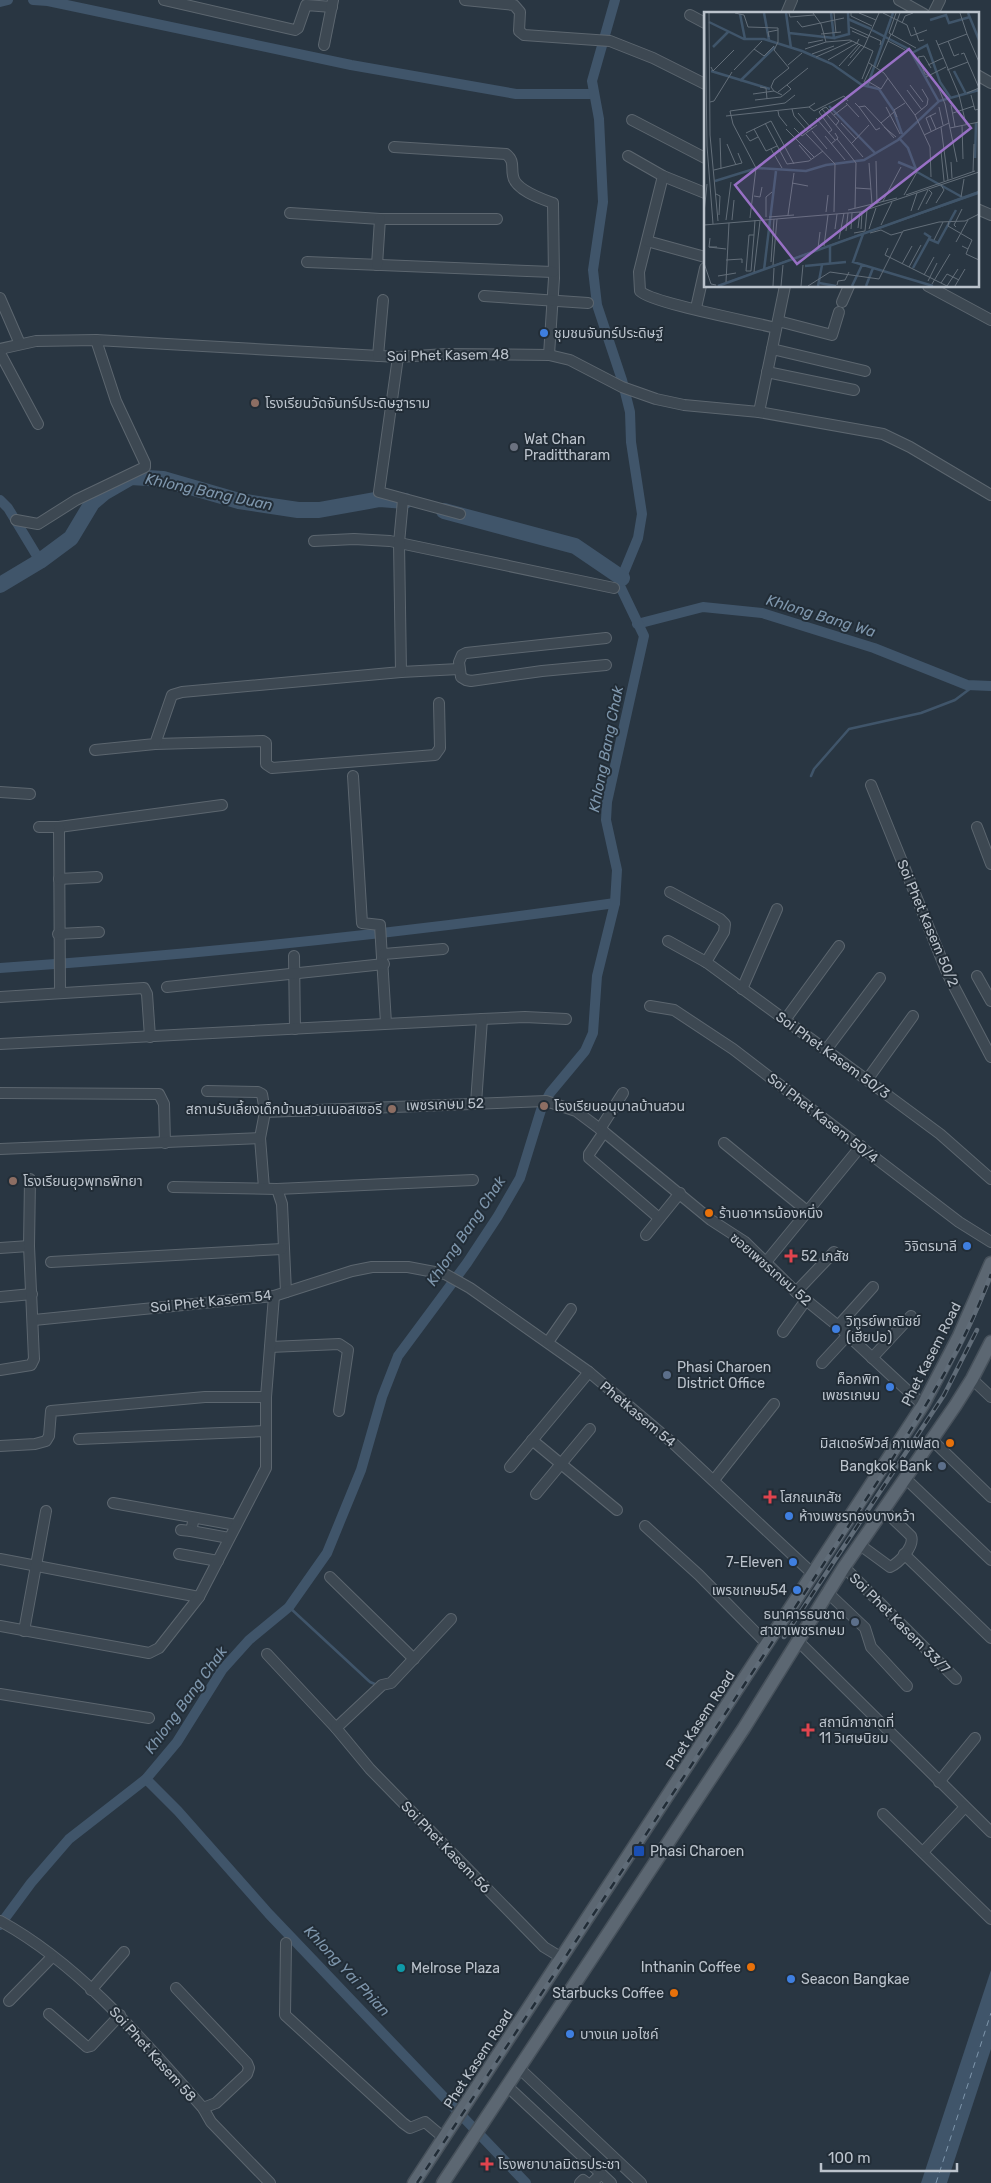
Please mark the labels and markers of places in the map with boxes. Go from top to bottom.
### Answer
place label: ชุมชนจันทร์ประดิษฐ์ [554,325,664,342]
marker: ชุมชนจันทร์ประดิษฐ์ [538,327,550,339]
place label: โรงเรียนวัดจันทร์ประดิษฐาราม [265,395,430,412]
marker: โรงเรียนวัดจันทร์ประดิษฐาราม [249,397,261,409]
place label: Wat Chan Pradittharam [524,431,610,464]
marker: Wat Chan Pradittharam [508,441,520,453]
place label: โรงเรียนอนุบาลบ้านสวน [554,1098,685,1115]
place label: สถานรับเลี้ยงเด็กบ้านสวนเนอสเซอรี [186,1099,382,1118]
marker: โรงเรียนอนุบาลบ้านสวน [538,1100,550,1112]
marker: สถานรับเลี้ยงเด็กบ้านสวนเนอสเซอรี [386,1103,398,1115]
place label: โรงเรียนยุวพุทธพิทยา [23,1173,143,1190]
marker: โรงเรียนยุวพุทธพิทยา [7,1175,19,1187]
place label: ร้านอาหารน้องหนึ่ง [719,1203,823,1222]
marker: ร้านอาหารน้องหนึ่ง [703,1207,715,1219]
place label: วิจิตรมาลี [904,1238,957,1255]
marker: วิจิตรมาลี [961,1240,973,1252]
place label: 52 เภสัช [801,1248,849,1265]
marker: 52 เภสัช [785,1250,797,1262]
place label: วิทูรย์พาณิชย์ (เฮียปอ) [845,1313,921,1346]
marker: วิทูรย์พาณิชย์ (เฮียปอ) [830,1323,842,1335]
place label: Phasi Charoen District Office [677,1359,771,1392]
marker: Phasi Charoen District Office [661,1369,673,1381]
place label: ค็อกพิท เพชรเกษม [822,1371,880,1404]
marker: ค็อกพิท เพชรเกษม [884,1381,896,1393]
place label: มิสเตอร์ฟิวส์ กาแฟสด [820,1435,940,1452]
marker: มิสเตอร์ฟิวส์ กาแฟสด [944,1437,956,1449]
place label: Bangkok Bank [840,1458,933,1475]
marker: Bangkok Bank [936,1460,948,1472]
place label: โสภณเภสัช [780,1489,842,1506]
marker: โสภณเภสัช [764,1491,776,1503]
place label: ห้างเพชรทองบางหว้า [799,1508,915,1525]
marker: ห้างเพชรทองบางหว้า [783,1510,795,1522]
place label: 7-Eleven [726,1554,783,1571]
marker: 7-Eleven [787,1556,799,1568]
place label: เพรชเกษม54 [712,1582,787,1599]
marker: เพรชเกษม54 [791,1584,803,1596]
place label: ธนาคารธนชาต สาขาเพชรเกษม [760,1606,845,1639]
marker: ธนาคารธนชาต สาขาเพชรเกษม [849,1616,861,1628]
place label: สถานีกาชาดที่ 11 วิเศษนิยม [819,1712,894,1747]
marker: สถานีกาชาดที่ 11 วิเศษนิยม [801,1723,815,1737]
place label: Phasi Charoen [650,1843,744,1860]
marker: Phasi Charoen [632,1844,646,1858]
place label: Inthanin Coffee [641,1959,741,1976]
place label: Melrose Plaza [411,1960,500,1977]
marker: Inthanin Coffee [745,1961,757,1973]
marker: Melrose Plaza [395,1962,407,1974]
place label: Seacon Bangkae [801,1971,910,1988]
marker: Seacon Bangkae [785,1973,797,1985]
place label: Starbucks Coffee [552,1985,664,2002]
marker: Starbucks Coffee [668,1987,680,1999]
place label: บางแค มอไซค์ [580,2026,659,2043]
marker: บางแค มอไซค์ [564,2028,576,2040]
place label: โรงพยาบาลมิตรประชา [498,2156,620,2173]
marker: โรงพยาบาลมิตรประชา [480,2157,494,2171]

